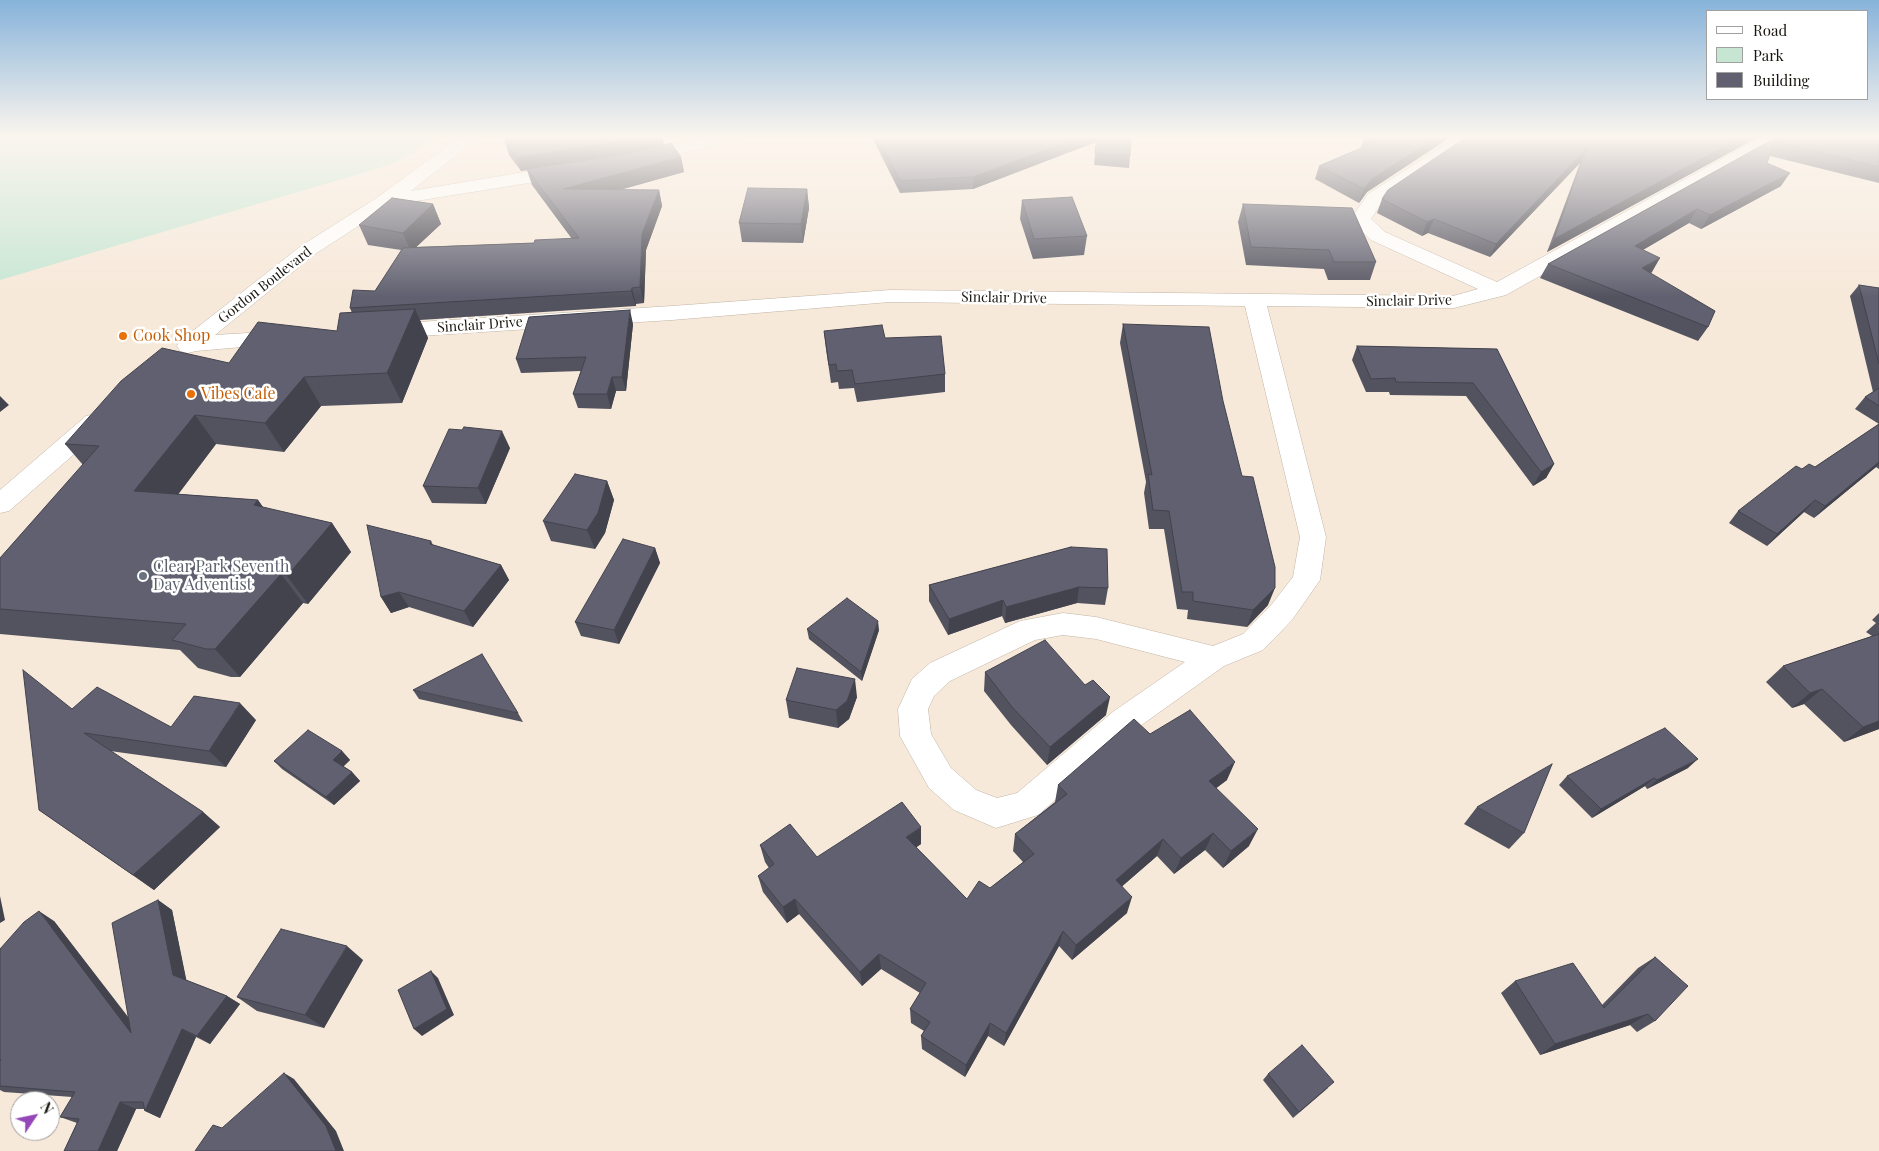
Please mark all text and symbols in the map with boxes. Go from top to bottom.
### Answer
legend [1706,10,1869,100]
text: Road [1753,20,1787,40]
text: Park [1753,45,1784,65]
text: Building [1753,70,1809,90]
street label: Gordon Boulevard [215,243,315,327]
street label: Sinclair Drive [961,289,1047,307]
street label: Sinclair Drive [1366,292,1452,310]
street label: Sinclair Drive [437,314,523,336]
place label: Cook Shop [133,326,210,346]
marker: Cook Shop [117,330,129,342]
place label: Vibes Cafe [201,384,276,404]
marker: Vibes Cafe [185,388,197,400]
place label: Clear Park Seventh Day Adventist [153,557,289,595]
marker: Clear Park Seventh Day Adventist [137,570,149,582]
north arrow [10,1091,60,1141]
text: N [36,1098,58,1117]

